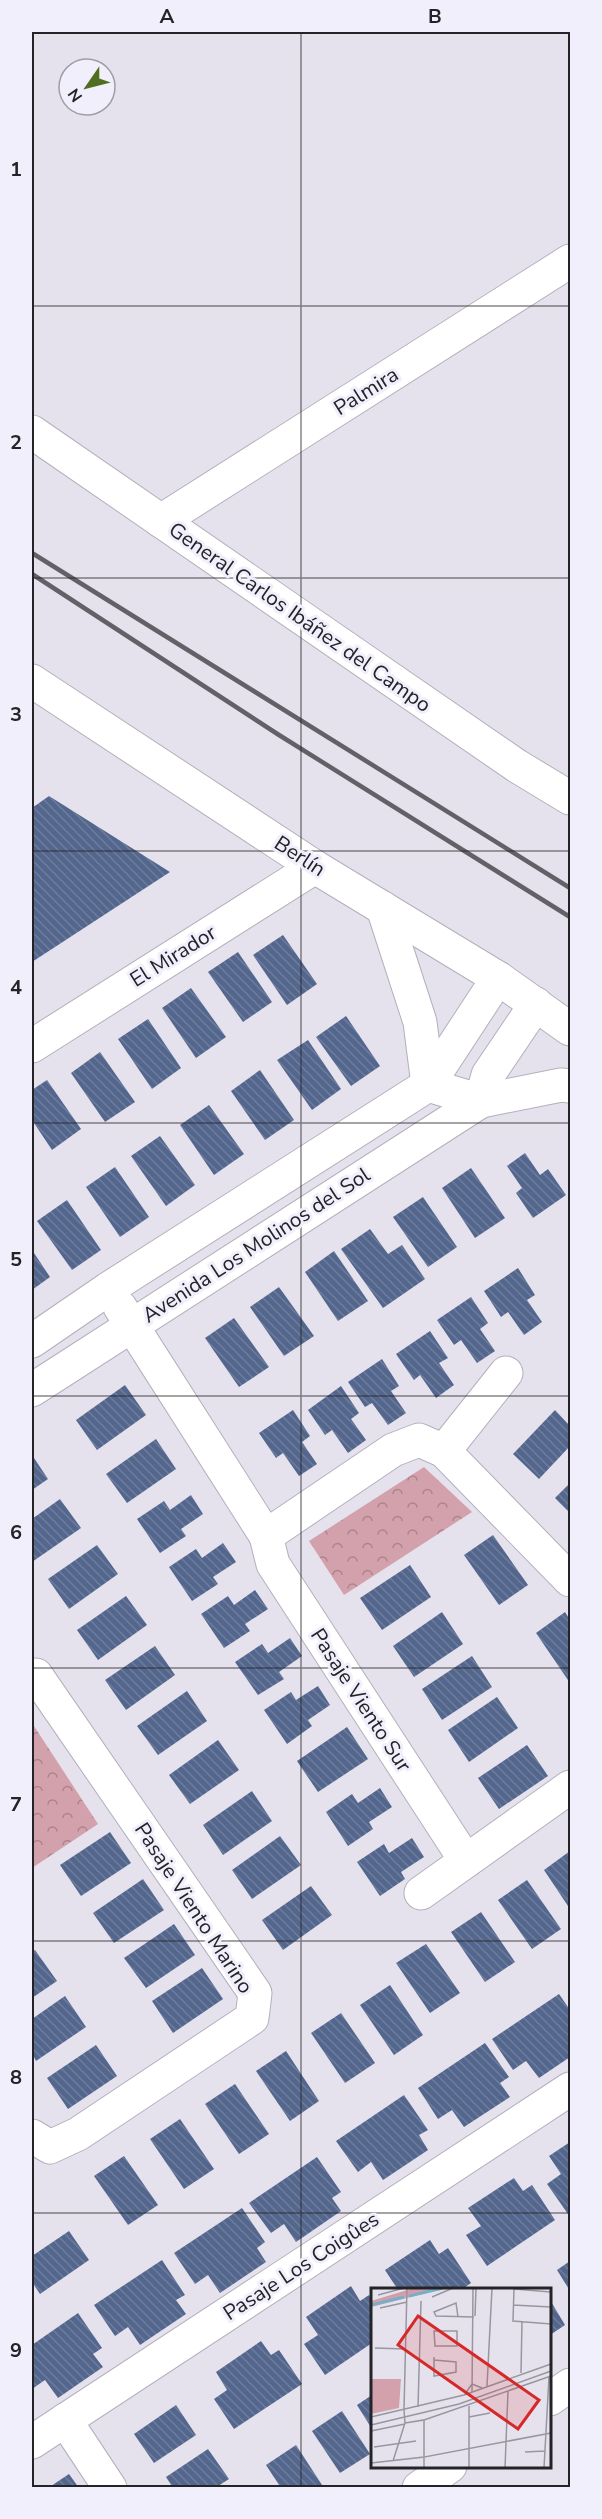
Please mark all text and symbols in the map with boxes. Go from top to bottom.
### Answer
text: A [160,3,175,30]
text: B [428,3,442,30]
north arrow [57,57,117,117]
text: N [63,84,88,106]
text: 1 [10,156,22,183]
street label: Palmira [328,360,404,422]
text: 2 [10,429,22,456]
street label: General Carlos Ibáñez del Campo [163,515,437,719]
text: 3 [10,701,22,728]
street label: Berlín [269,829,331,883]
street label: El Mirador [125,918,222,993]
text: 4 [10,974,22,1001]
street label: Avenida Los Molinos del Sol [137,1160,376,1329]
text: 5 [10,1246,22,1273]
text: 6 [10,1519,22,1546]
street label: Pasaje Viento Sur [304,1623,418,1777]
text: 7 [10,1791,22,1818]
street label: Pasaje Viento Marino [128,1817,260,1999]
text: 8 [10,2064,22,2091]
street label: Pasaje Los Coigûes [218,2205,384,2327]
inset map [371,2288,551,2468]
text: 9 [10,2337,22,2364]

